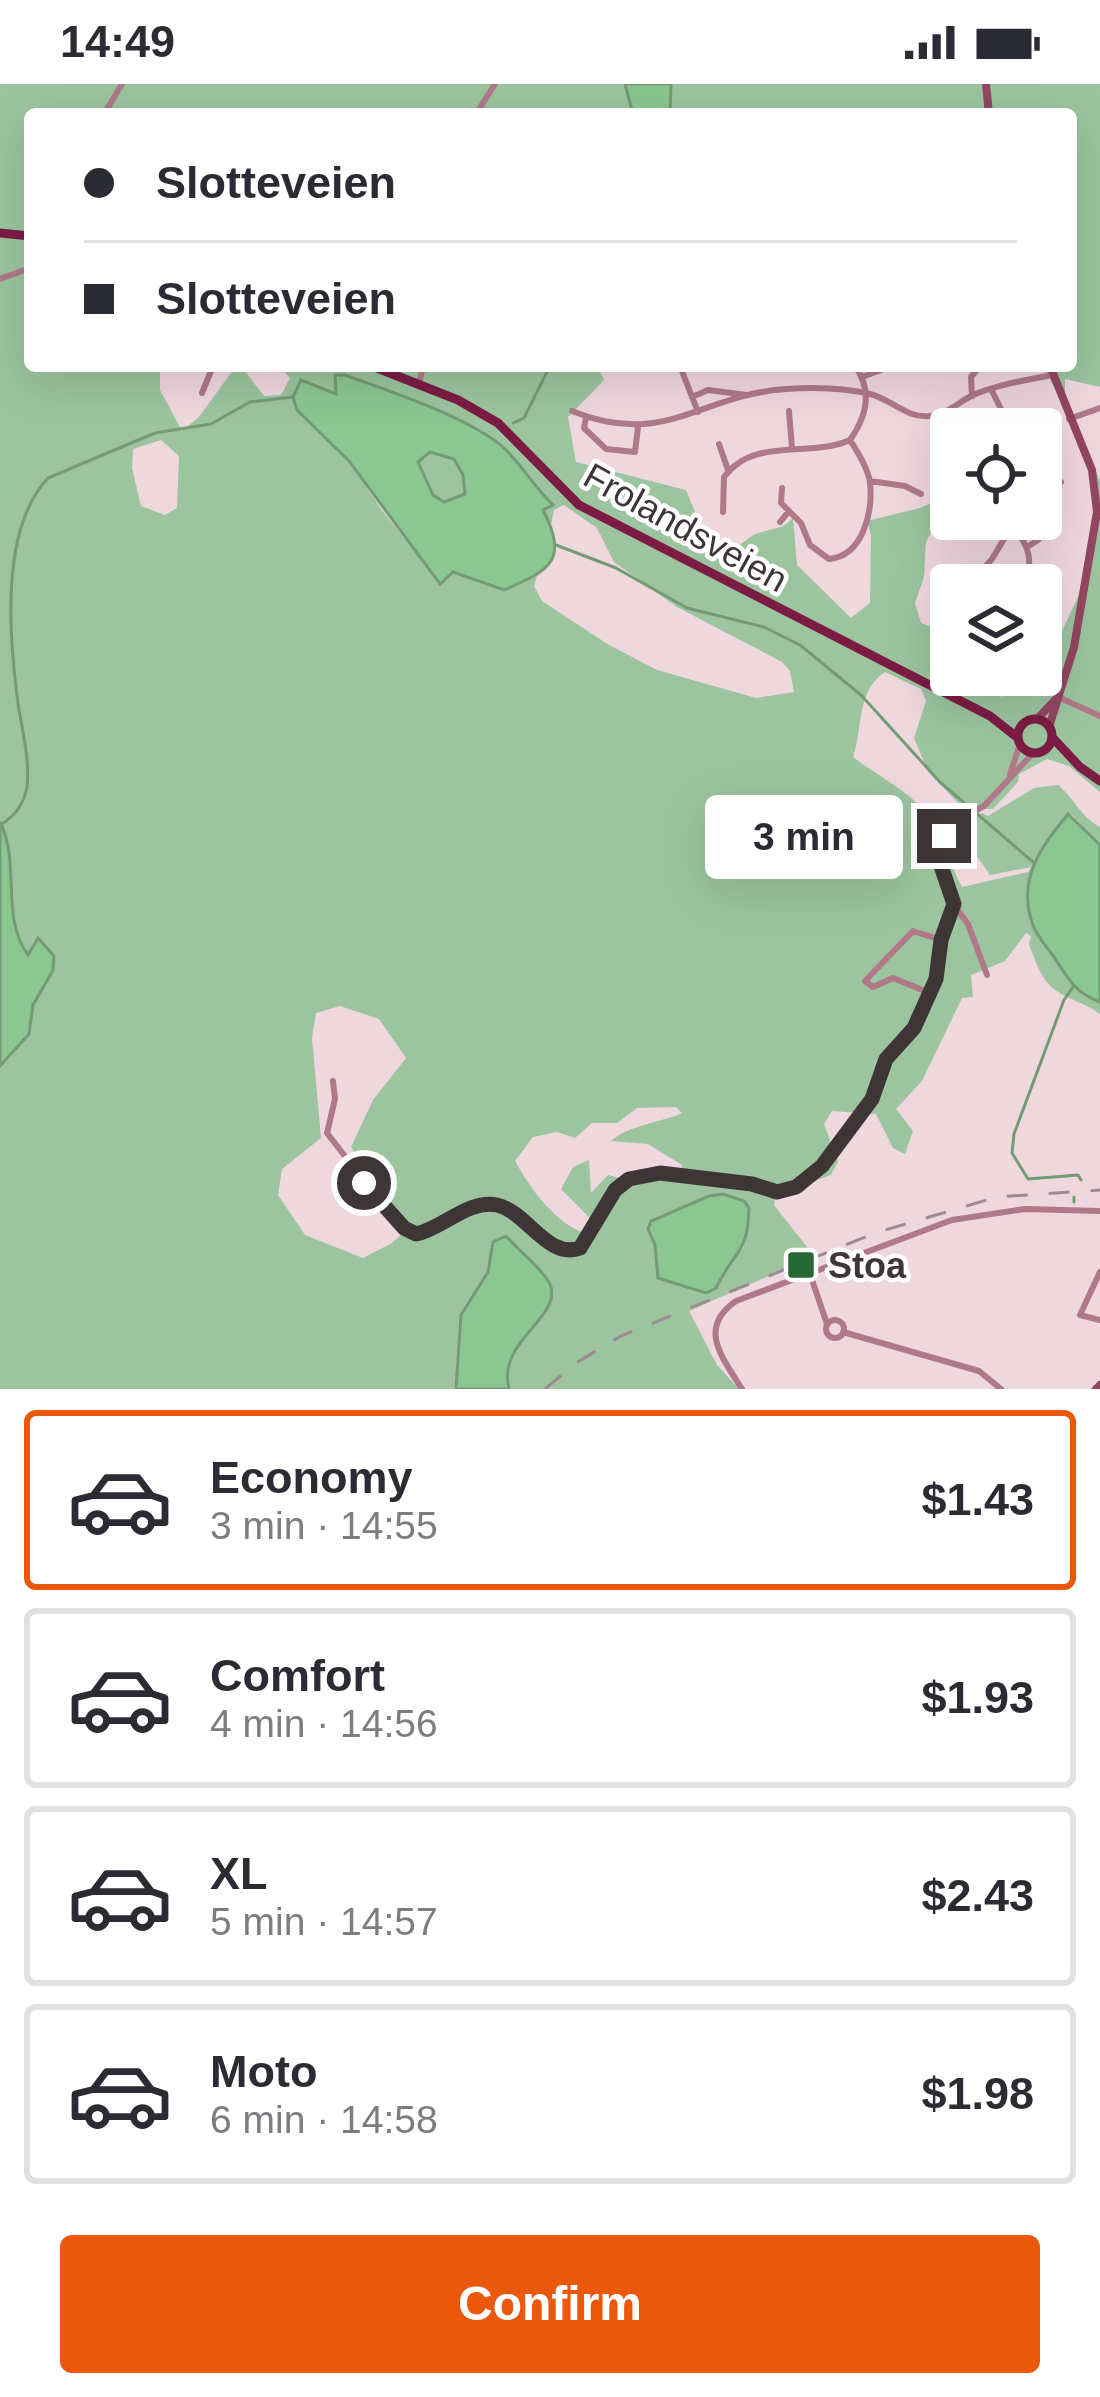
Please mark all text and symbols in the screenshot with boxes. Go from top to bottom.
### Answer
text: 14:49 [60,16,175,67]
text: Slotteveien [156,157,396,208]
text: Slotteveien [156,273,396,324]
map controls [930,408,1062,696]
button: locate [930,408,1062,540]
street label: Frolandsveien [577,455,795,600]
button: layers [930,564,1062,696]
callout: 3 min [704,794,902,878]
route end [917,809,971,863]
text: 3 min [753,815,855,858]
route start [337,1156,391,1210]
place label: Stoa [828,1245,907,1286]
marker: Stoa [785,1249,817,1281]
icon: car [66,1446,174,1554]
text: Economy [210,1452,413,1503]
text: $1.43 [921,1474,1034,1525]
text: 3 min · 14:55 [210,1504,438,1547]
icon: car [66,1644,174,1752]
text: Comfort [210,1650,385,1701]
text: $1.93 [921,1672,1034,1723]
text: 4 min · 14:56 [210,1702,438,1745]
icon: car [66,1842,174,1950]
text: XL [210,1848,268,1899]
text: $2.43 [921,1870,1034,1921]
text: 5 min · 14:57 [210,1900,438,1943]
icon: car [66,2040,174,2148]
text: Moto [210,2046,317,2097]
text: $1.98 [921,2068,1034,2119]
text: 6 min · 14:58 [210,2098,438,2141]
button: Confirm [60,2235,1040,2373]

